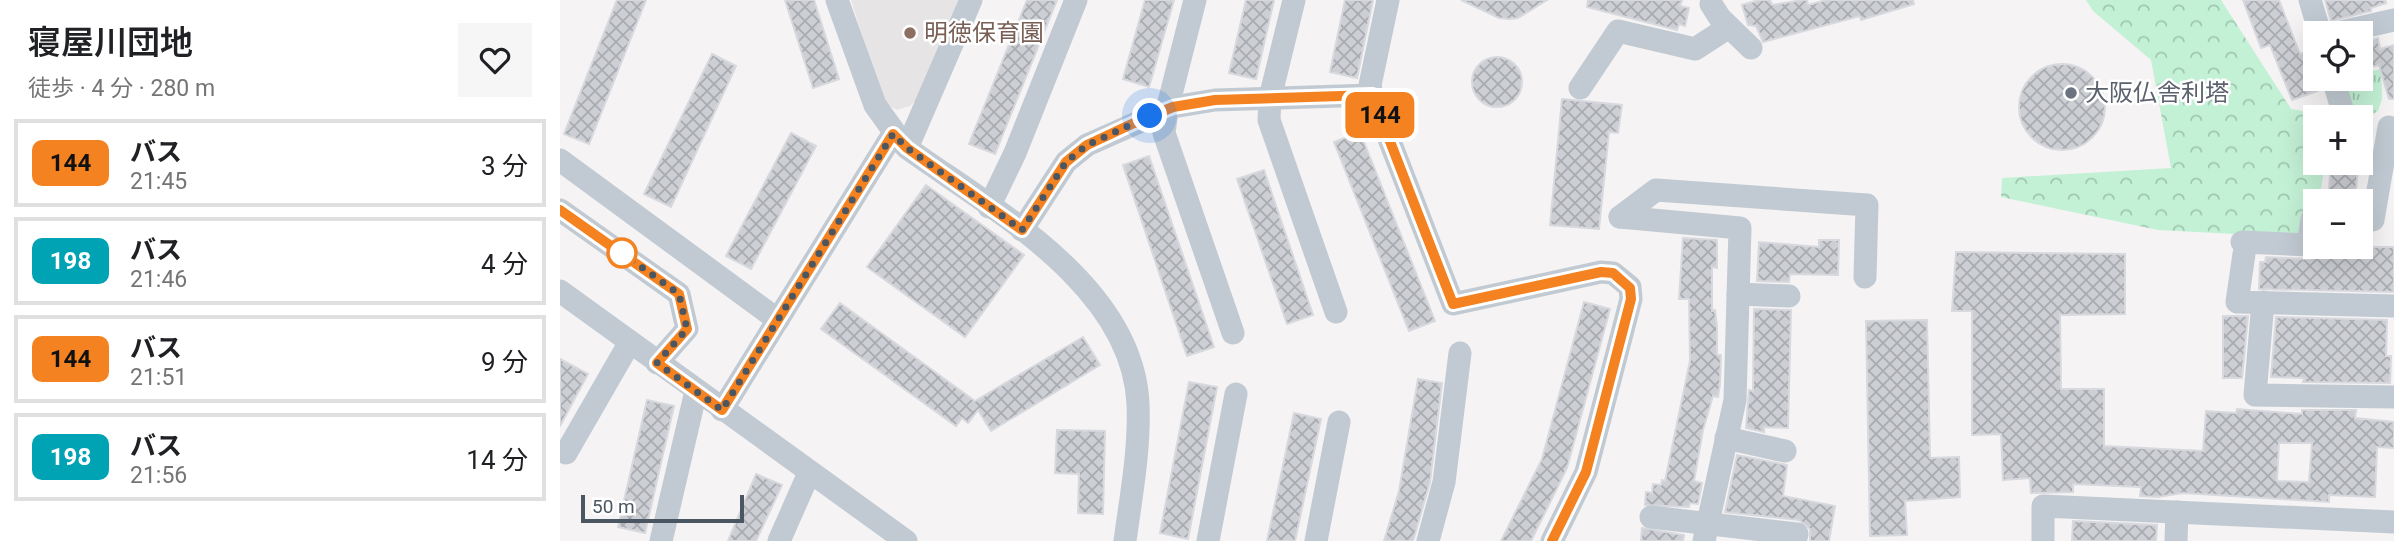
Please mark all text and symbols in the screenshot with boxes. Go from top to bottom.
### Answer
place label: 明徳保育園 [924,19,1044,47]
map controls [2303,21,2373,259]
button: locate [2303,21,2373,91]
text: 寝屋川団地 [28,23,193,62]
button: heart [458,23,532,97]
marker: 明徳保育園 [902,25,918,41]
text: 徒歩 · 4 分 · 280 m [28,75,215,102]
place label: 大阪仏舎利塔 [2085,79,2229,107]
marker: 大阪仏舎利塔 [2063,85,2079,101]
line badge: 144 [1340,92,1420,138]
your location [1132,98,1167,133]
text: 144 [1359,101,1401,129]
button: + [2303,105,2373,175]
text: バス [130,137,182,167]
text: 144 [50,149,91,177]
text: 3 分 [481,151,528,181]
text: 21:45 [130,168,187,195]
button: − [2303,189,2373,259]
text: バス [130,235,182,265]
unlabelled marker [607,238,637,268]
text: 198 [50,247,91,275]
text: 4 分 [481,249,528,279]
text: 21:46 [130,266,187,293]
text: バス [130,333,182,363]
text: 144 [50,345,91,373]
text: 9 分 [481,347,528,377]
text: 21:51 [130,364,187,391]
text: バス [130,431,182,461]
text: 198 [50,443,91,471]
text: 14 分 [466,445,528,475]
text: 21:56 [130,462,187,489]
scale bar [581,492,744,524]
text: 50 m [592,495,635,518]

